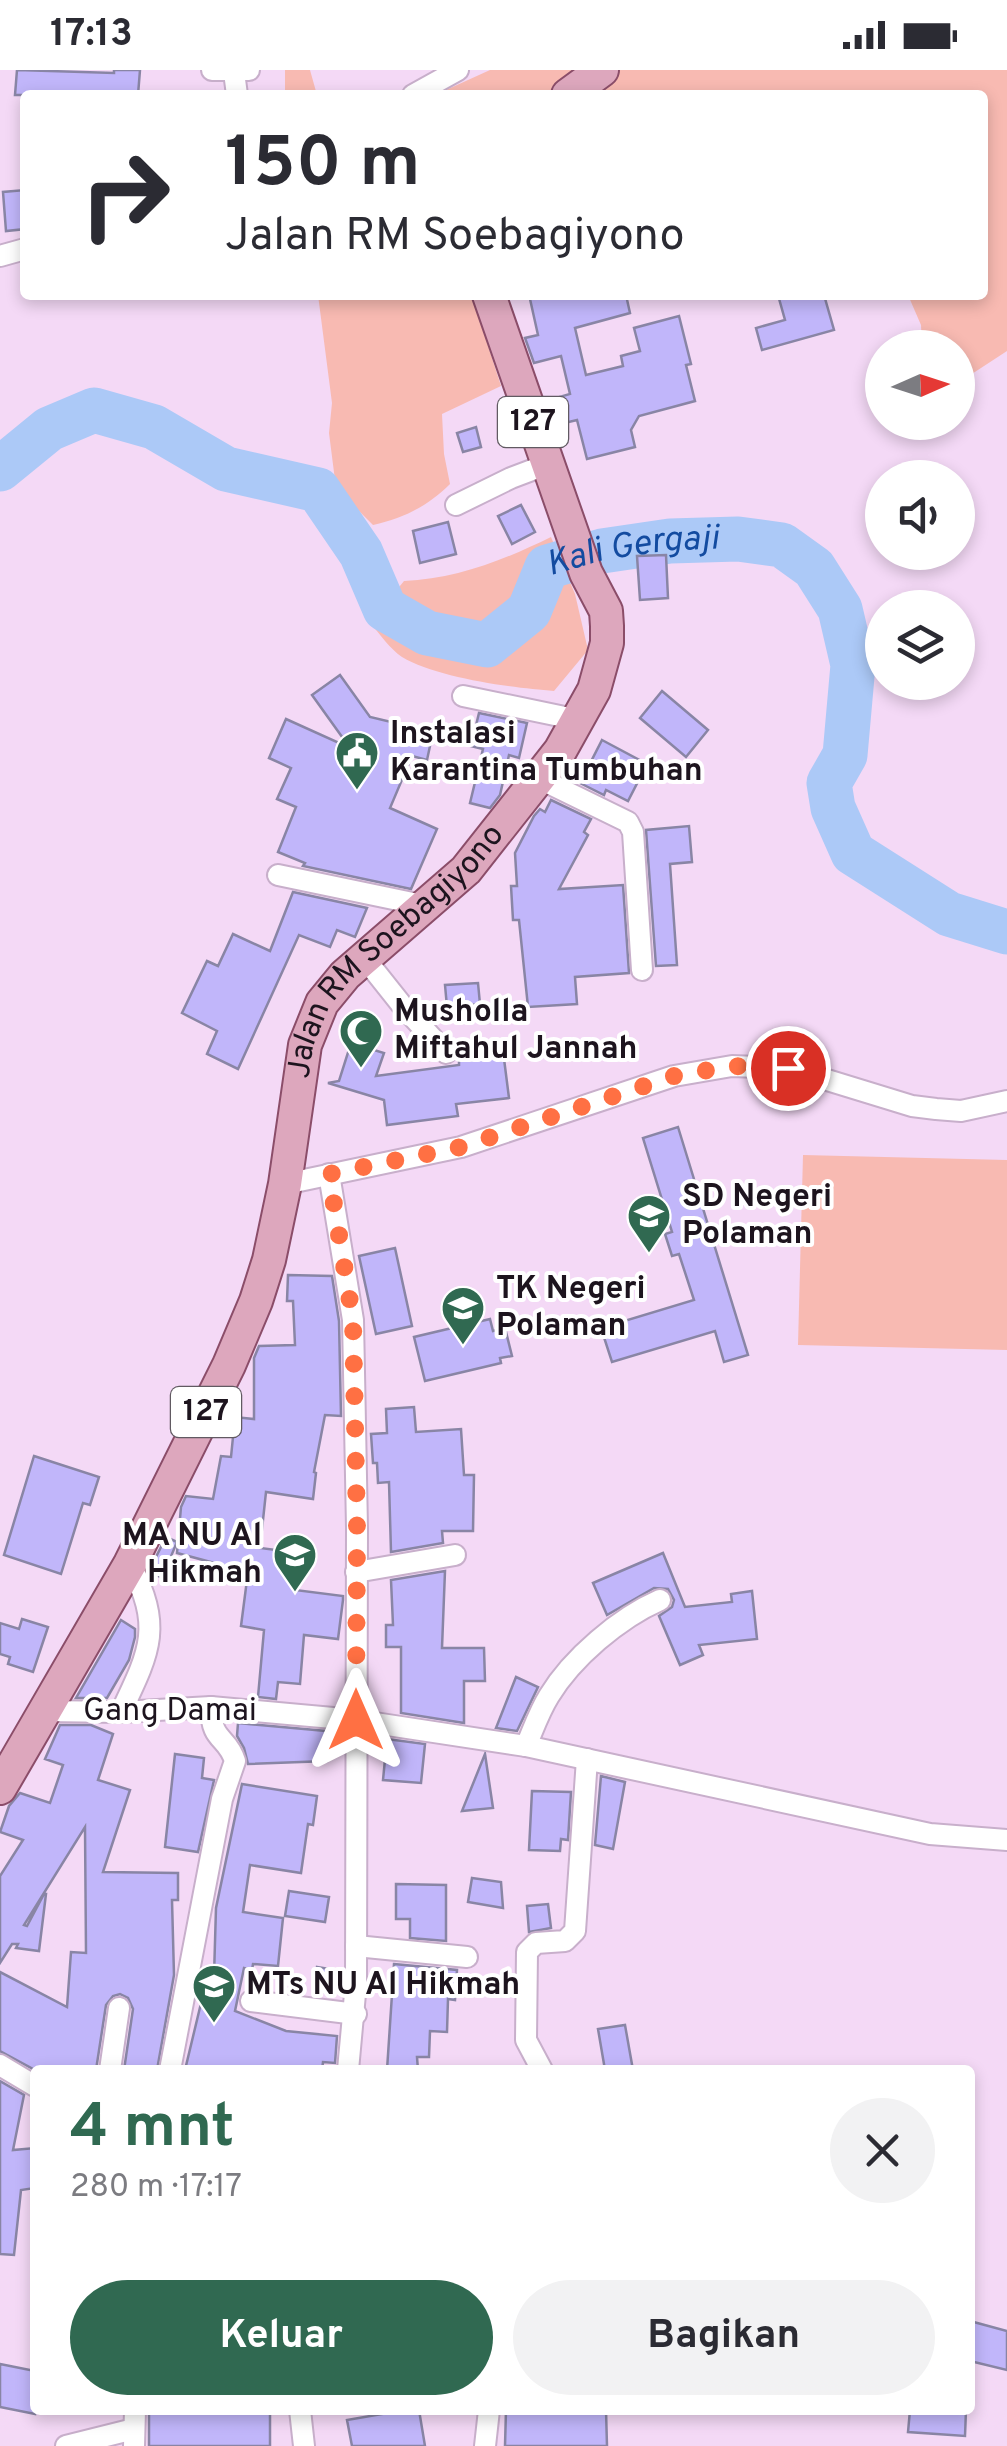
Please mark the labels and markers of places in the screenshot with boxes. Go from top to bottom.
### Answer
place label: Instalasi Karantina Tumbuhan [390,715,703,792]
public building icon: Instalasi Karantina Tumbuhan [334,730,380,791]
place label: Musholla Miftahul Jannah [394,993,637,1070]
mosque icon: Musholla Miftahul Jannah [338,1008,384,1069]
pin [746,1026,831,1111]
place label: SD Negeri Polaman [682,1178,832,1255]
school or university icon: SD Negeri Polaman [626,1193,672,1254]
place label: TK Negeri Polaman [496,1270,646,1347]
school or university icon: TK Negeri Polaman [440,1285,486,1346]
place label: MA NU Al Hikmah [122,1517,262,1594]
school or university icon: MA NU Al Hikmah [272,1532,318,1593]
school or university icon: MTs NU Al Hikmah [191,1963,237,2024]
place label: MTs NU Al Hikmah [246,1966,520,2006]

